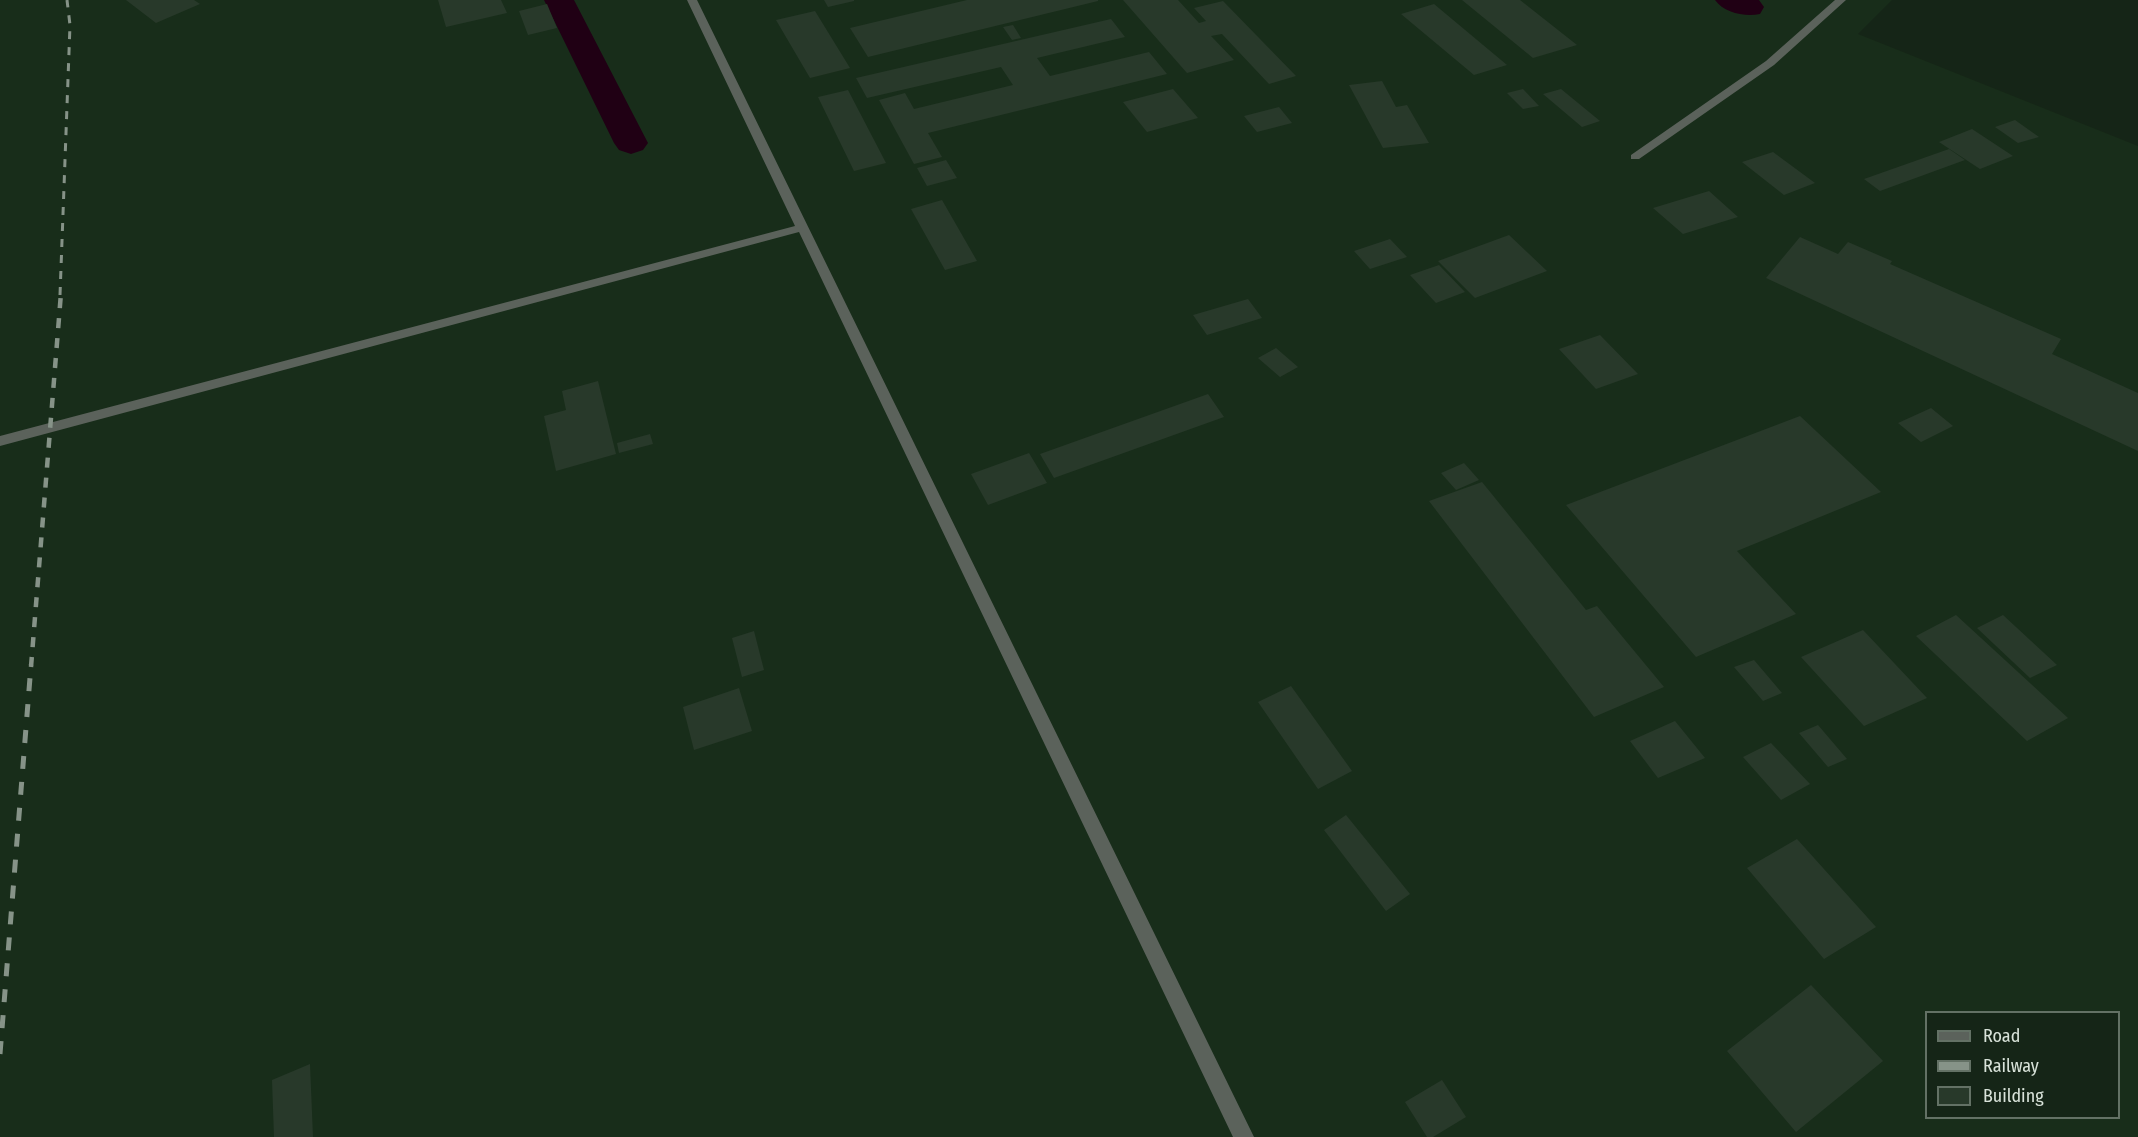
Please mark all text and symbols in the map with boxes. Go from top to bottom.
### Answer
legend [1925,1011,2120,1119]
text: Road [1983,1025,2020,1047]
text: Railway [1983,1055,2039,1077]
text: Building [1983,1085,2044,1107]

